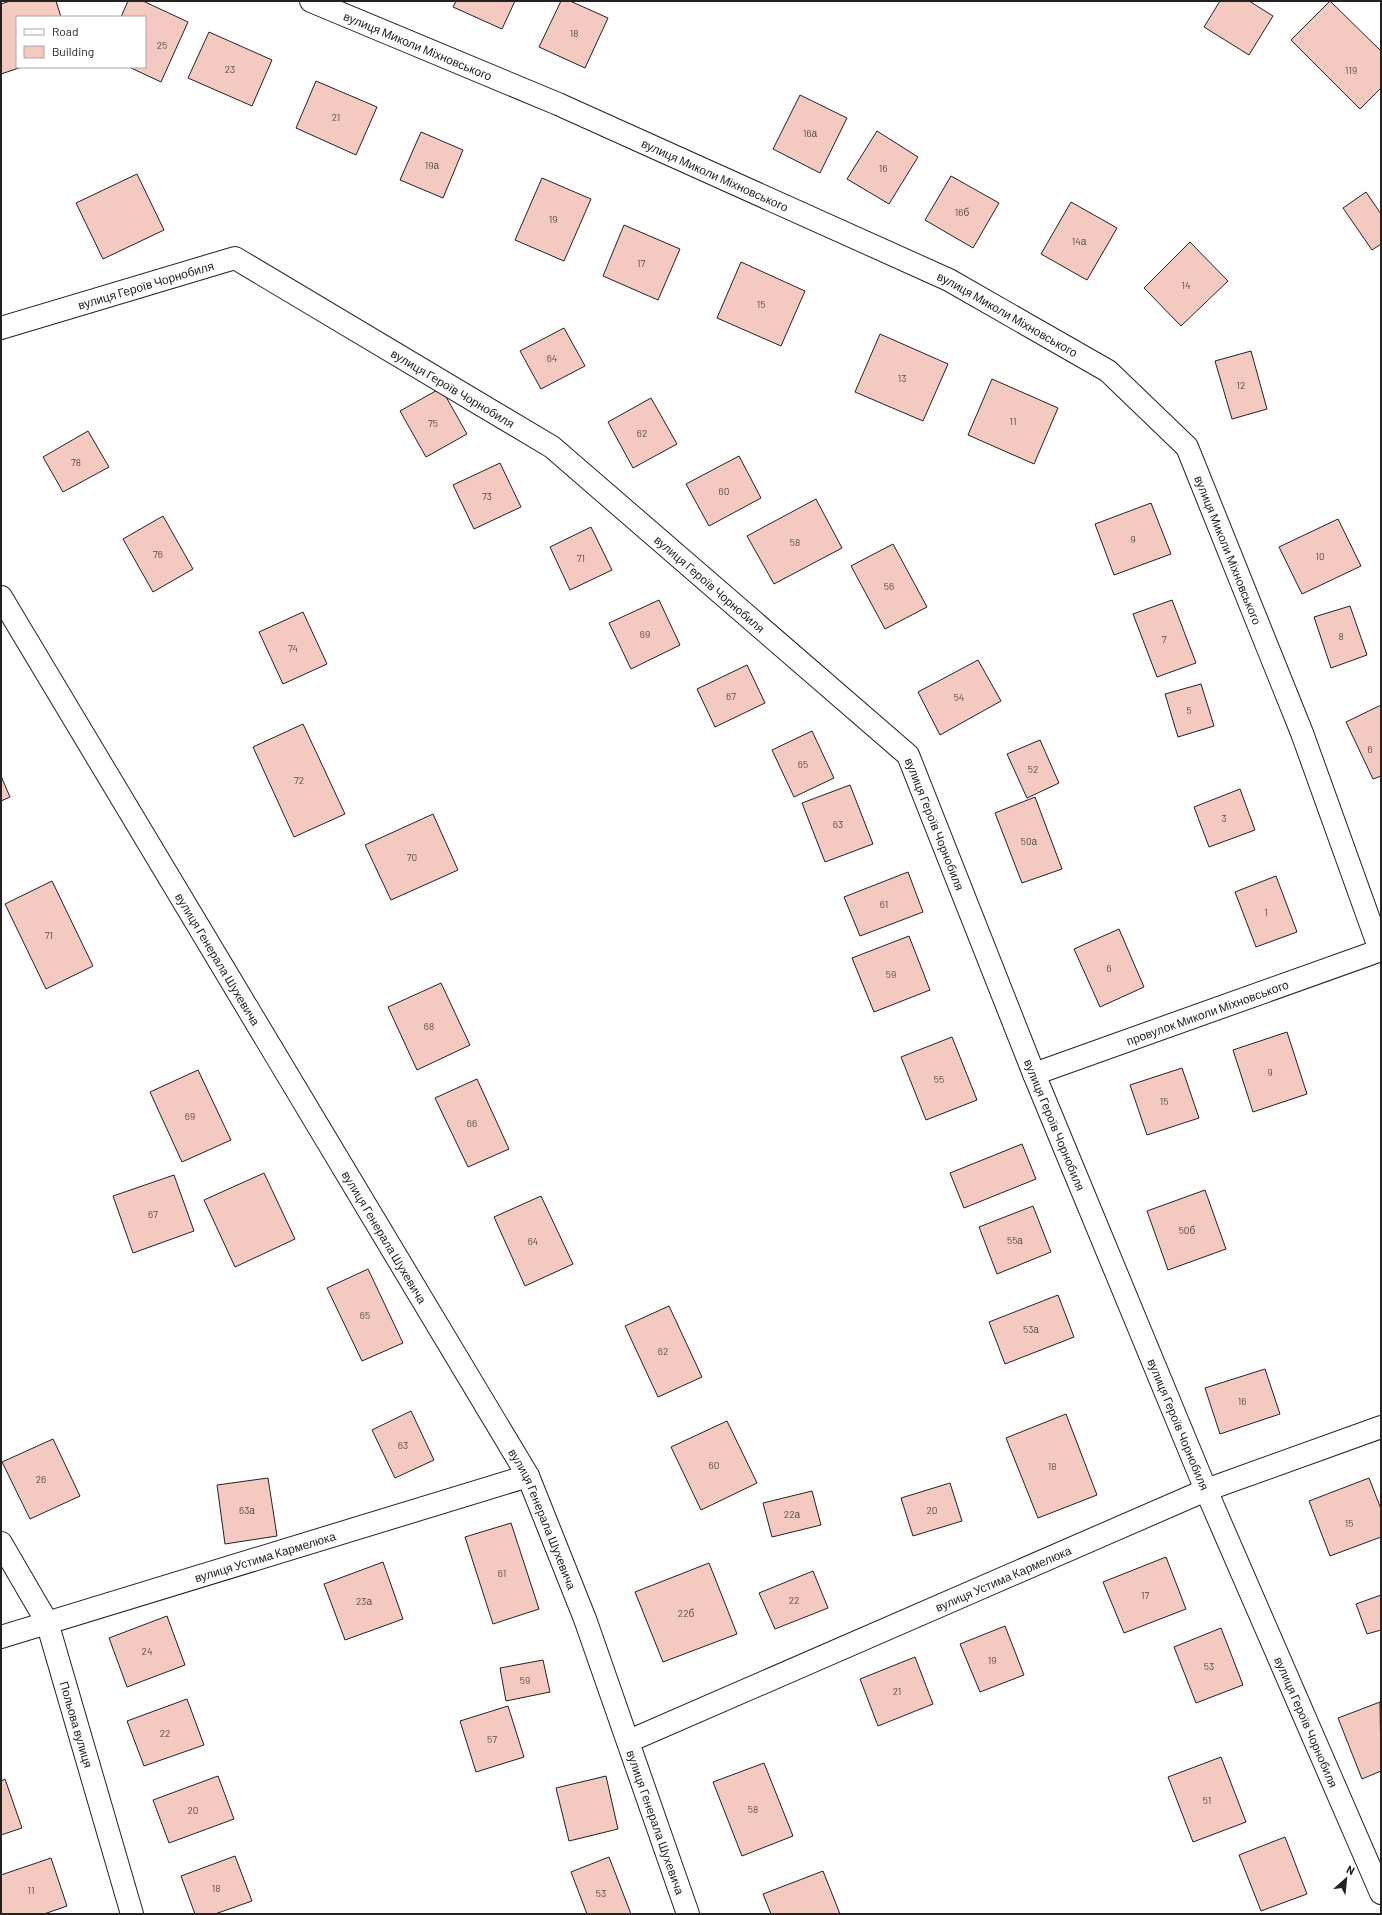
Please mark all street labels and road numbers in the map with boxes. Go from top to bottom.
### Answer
street label: вулиця Миколи Міхновського [342,9,495,83]
street label: вулиця Миколи Міхновського [640,136,791,214]
street label: вулиця Героїв Чорнобиля [76,258,215,312]
street label: вулиця Миколи Міхновського [935,269,1081,359]
street label: вулиця Героїв Чорнобиля [389,346,517,430]
street label: вулиця Миколи Міхновського [1192,473,1265,627]
street label: вулиця Героїв Чорнобиля [652,532,768,635]
street label: вулиця Героїв Чорнобиля [903,756,968,892]
street label: вулиця Генерала Шухевича [173,890,263,1028]
street label: провулок Миколи Міхновського [1124,977,1291,1047]
street label: вулиця Героїв Чорнобиля [1022,1057,1088,1193]
street label: вулиця Генерала Шухевича [339,1168,430,1306]
street label: вулиця Героїв Чорнобиля [1145,1356,1212,1492]
street label: вулиця Генерала Шухевича [506,1446,579,1591]
street label: вулиця Устима Кармелюка [193,1528,338,1585]
street label: вулиця Устима Кармелюка [933,1542,1074,1614]
street label: вулиця Героїв Чорнобиля [1272,1654,1341,1789]
street label: Польова вулиця [58,1679,96,1769]
street label: вулиця Генерала Шухевича [624,1748,688,1897]

